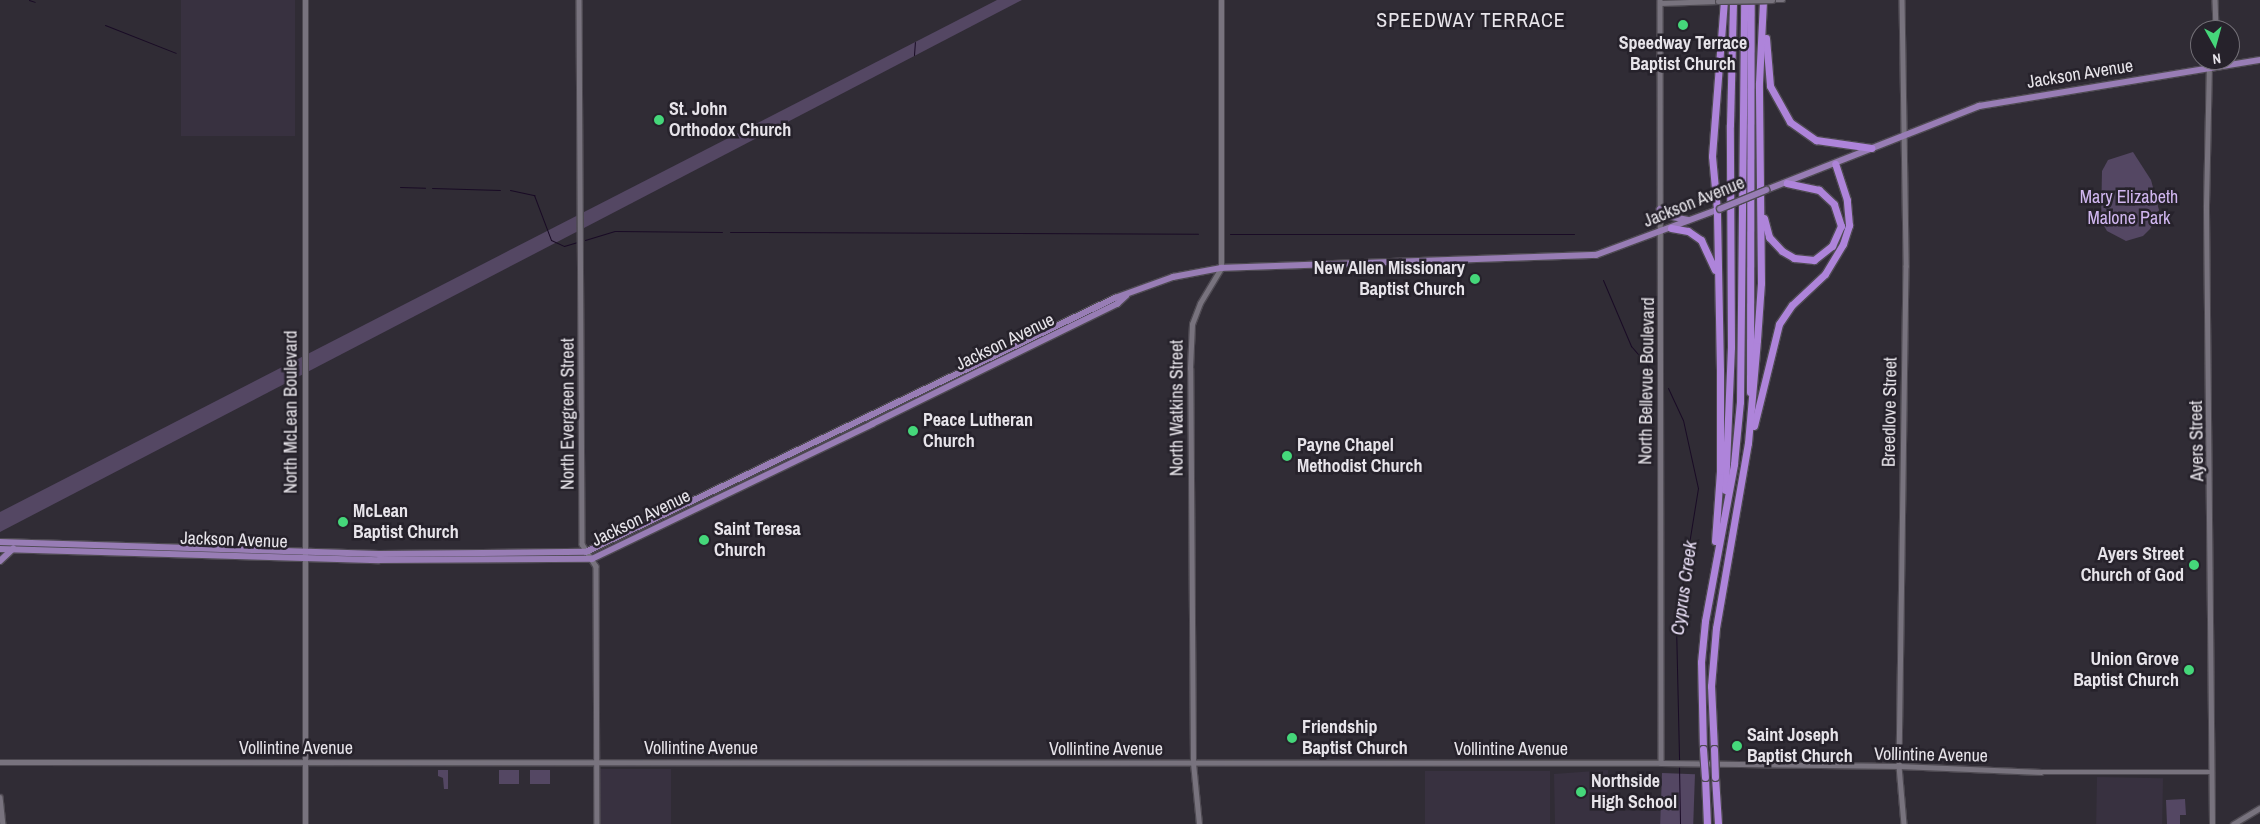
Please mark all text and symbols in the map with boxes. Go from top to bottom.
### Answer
district label: SPEEDWAY TERRACE [1374,7,1568,31]
marker: Speedway Terrace Baptist Church [1677,19,1689,31]
north arrow [2190,20,2240,70]
place label: Speedway Terrace Baptist Church [1619,33,1747,76]
text: N [2211,49,2222,68]
street label: Jackson Avenue [2025,55,2135,93]
place label: St. John Orthodox Church [669,99,791,142]
marker: St. John Orthodox Church [653,114,665,126]
street label: Jackson Avenue [1640,172,1748,232]
park label: Mary Elizabeth Malone Park [2080,187,2178,230]
place label: New Allen Missionary Baptist Church [1313,258,1465,300]
marker: New Allen Missionary Baptist Church [1469,273,1481,285]
street label: North Bellevue Boulevard [1635,297,1659,465]
street label: Jackson Avenue [952,309,1058,375]
street label: North McLean Boulevard [280,330,302,494]
street label: North Evergreen Street [557,338,579,490]
street label: North Watkins Street [1166,340,1188,476]
street label: Breedlove Street [1878,357,1902,467]
street label: Ayers Street [2185,400,2209,482]
place label: Peace Lutheran Church [923,410,1033,452]
marker: Peace Lutheran Church [907,425,919,437]
place label: Payne Chapel Methodist Church [1297,435,1422,478]
marker: Payne Chapel Methodist Church [1281,450,1293,462]
street label: Jackson Avenue [588,485,694,551]
place label: McLean Baptist Church [353,501,459,544]
marker: McLean Baptist Church [337,516,349,528]
place label: Saint Teresa Church [714,519,801,562]
street label: Jackson Avenue [180,527,288,553]
marker: Saint Teresa Church [698,534,710,546]
water label: Cyprus Creek [1666,539,1702,637]
place label: Ayers Street Church of God [2081,544,2184,586]
marker: Ayers Street Church of God [2188,559,2200,571]
place label: Union Grove Baptist Church [2073,649,2179,692]
marker: Union Grove Baptist Church [2183,664,2195,676]
place label: Friendship Baptist Church [1302,717,1408,760]
place label: Saint Joseph Baptist Church [1747,725,1853,768]
marker: Friendship Baptist Church [1286,732,1298,744]
street label: Vollintine Avenue [239,737,353,759]
street label: Vollintine Avenue [644,737,758,759]
street label: Vollintine Avenue [1049,738,1163,760]
street label: Vollintine Avenue [1454,738,1568,760]
marker: Saint Joseph Baptist Church [1731,740,1743,752]
street label: Vollintine Avenue [1873,743,1989,767]
place label: Northside High School [1591,771,1677,814]
marker: Northside High School [1575,786,1587,798]

